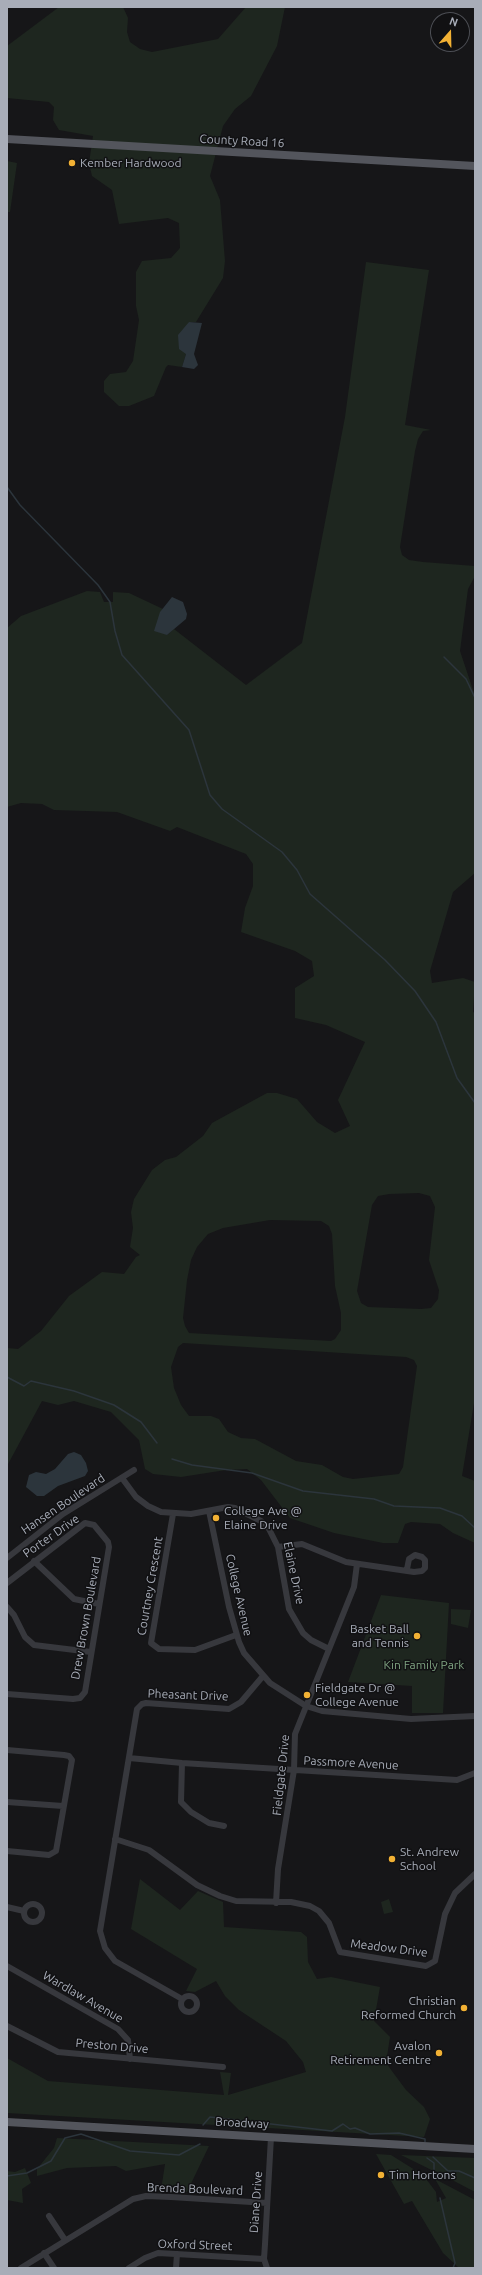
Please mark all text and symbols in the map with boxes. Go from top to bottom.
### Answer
north arrow [430,12,470,52]
text: N [448,15,460,29]
street label: County Road 16 [199,132,285,150]
place label: Kember Hardwood [80,156,182,170]
marker: Kember Hardwood [67,158,77,168]
street label: Hansen Boulevard [18,1471,108,1537]
place label: College Ave @ Elaine Drive [224,1504,302,1532]
street label: Porter Drive [20,1511,82,1561]
marker: College Ave @ Elaine Drive [211,1513,221,1523]
street label: Courtney Crescent [134,1536,166,1636]
street label: Elaine Drive [280,1540,308,1606]
street label: College Avenue [223,1552,255,1638]
street label: Drew Brown Boulevard [68,1555,104,1681]
place label: Basket Ball and Tennis [350,1622,409,1650]
marker: Basket Ball and Tennis [412,1631,422,1641]
park label: Kin Family Park [384,1658,464,1672]
place label: Fieldgate Dr @ College Avenue [315,1681,399,1709]
street label: Pheasant Drive [147,1686,229,1704]
marker: Fieldgate Dr @ College Avenue [302,1690,312,1700]
street label: Fieldgate Drive [270,1734,292,1816]
street label: Passmore Avenue [303,1753,399,1773]
place label: St. Andrew School [400,1845,459,1873]
marker: St. Andrew School [387,1854,397,1864]
street label: Meadow Drive [350,1936,428,1960]
street label: Wardlaw Avenue [40,1968,126,2026]
place label: Christian Reformed Church [361,1994,456,2022]
marker: Christian Reformed Church [459,2003,469,2013]
street label: Preston Drive [75,2036,149,2056]
place label: Avalon Retirement Centre [330,2039,431,2067]
marker: Avalon Retirement Centre [434,2048,444,2058]
street label: Broadway [215,2114,269,2132]
place label: Tim Hortons [389,2168,456,2182]
street label: Diane Drive [247,2170,265,2234]
marker: Tim Hortons [376,2170,386,2180]
street label: Brenda Boulevard [147,2180,243,2198]
street label: Oxford Street [157,2236,233,2254]

